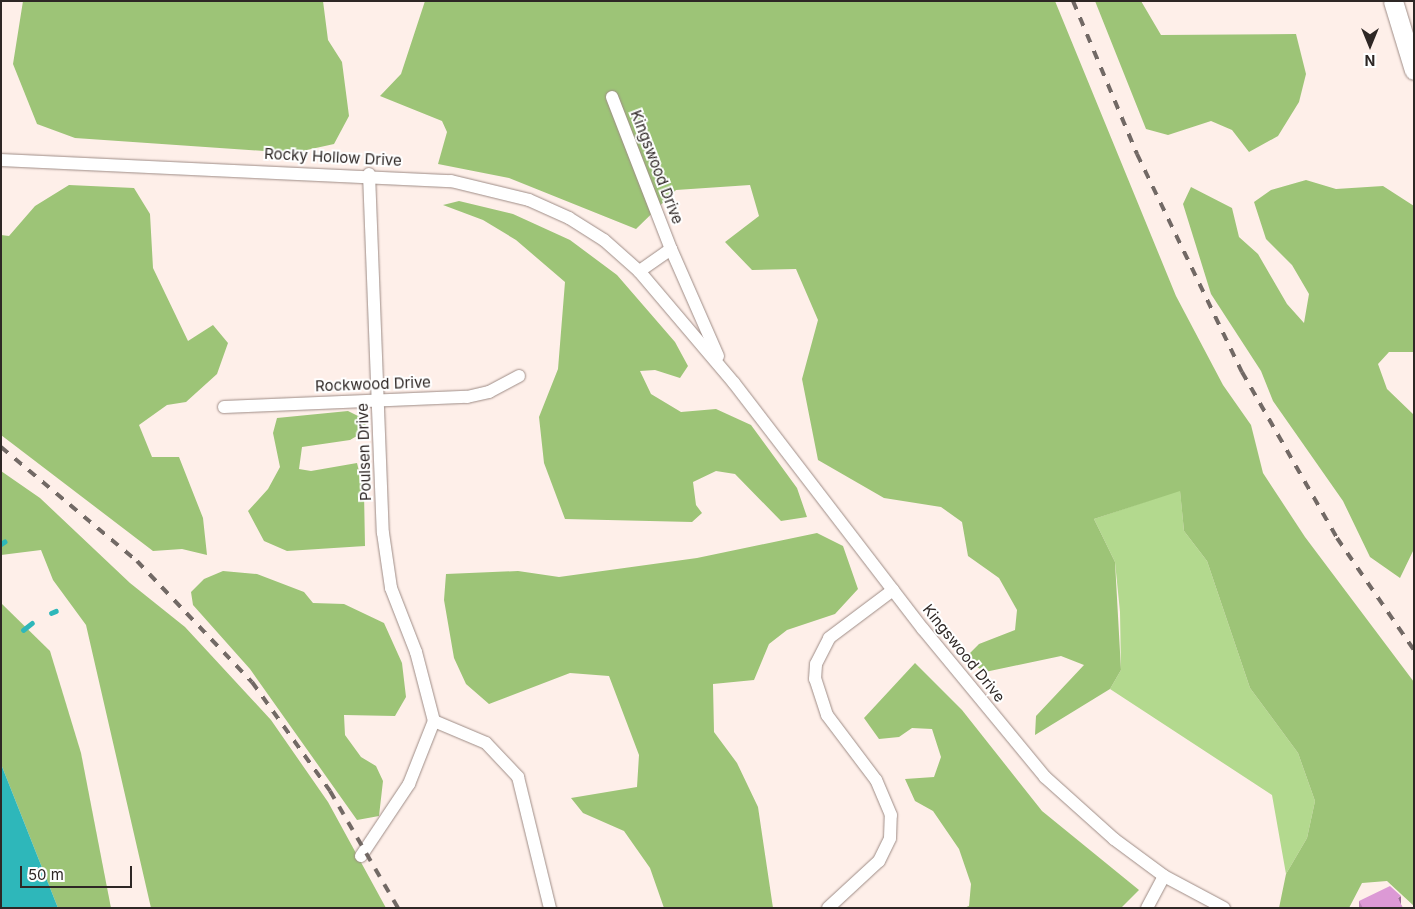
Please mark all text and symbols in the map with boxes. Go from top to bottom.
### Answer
north arrow [1345,20,1395,70]
text: N [1365,52,1375,69]
street label: Kingswood Drive [627,108,687,226]
street label: Rocky Hollow Drive [264,144,402,170]
street label: Rockwood Drive [315,373,431,395]
street label: Poulsen Drive [353,403,375,501]
street label: Kingswood Drive [919,600,1009,706]
scale bar [22,856,135,888]
text: 50 m [28,865,64,884]

